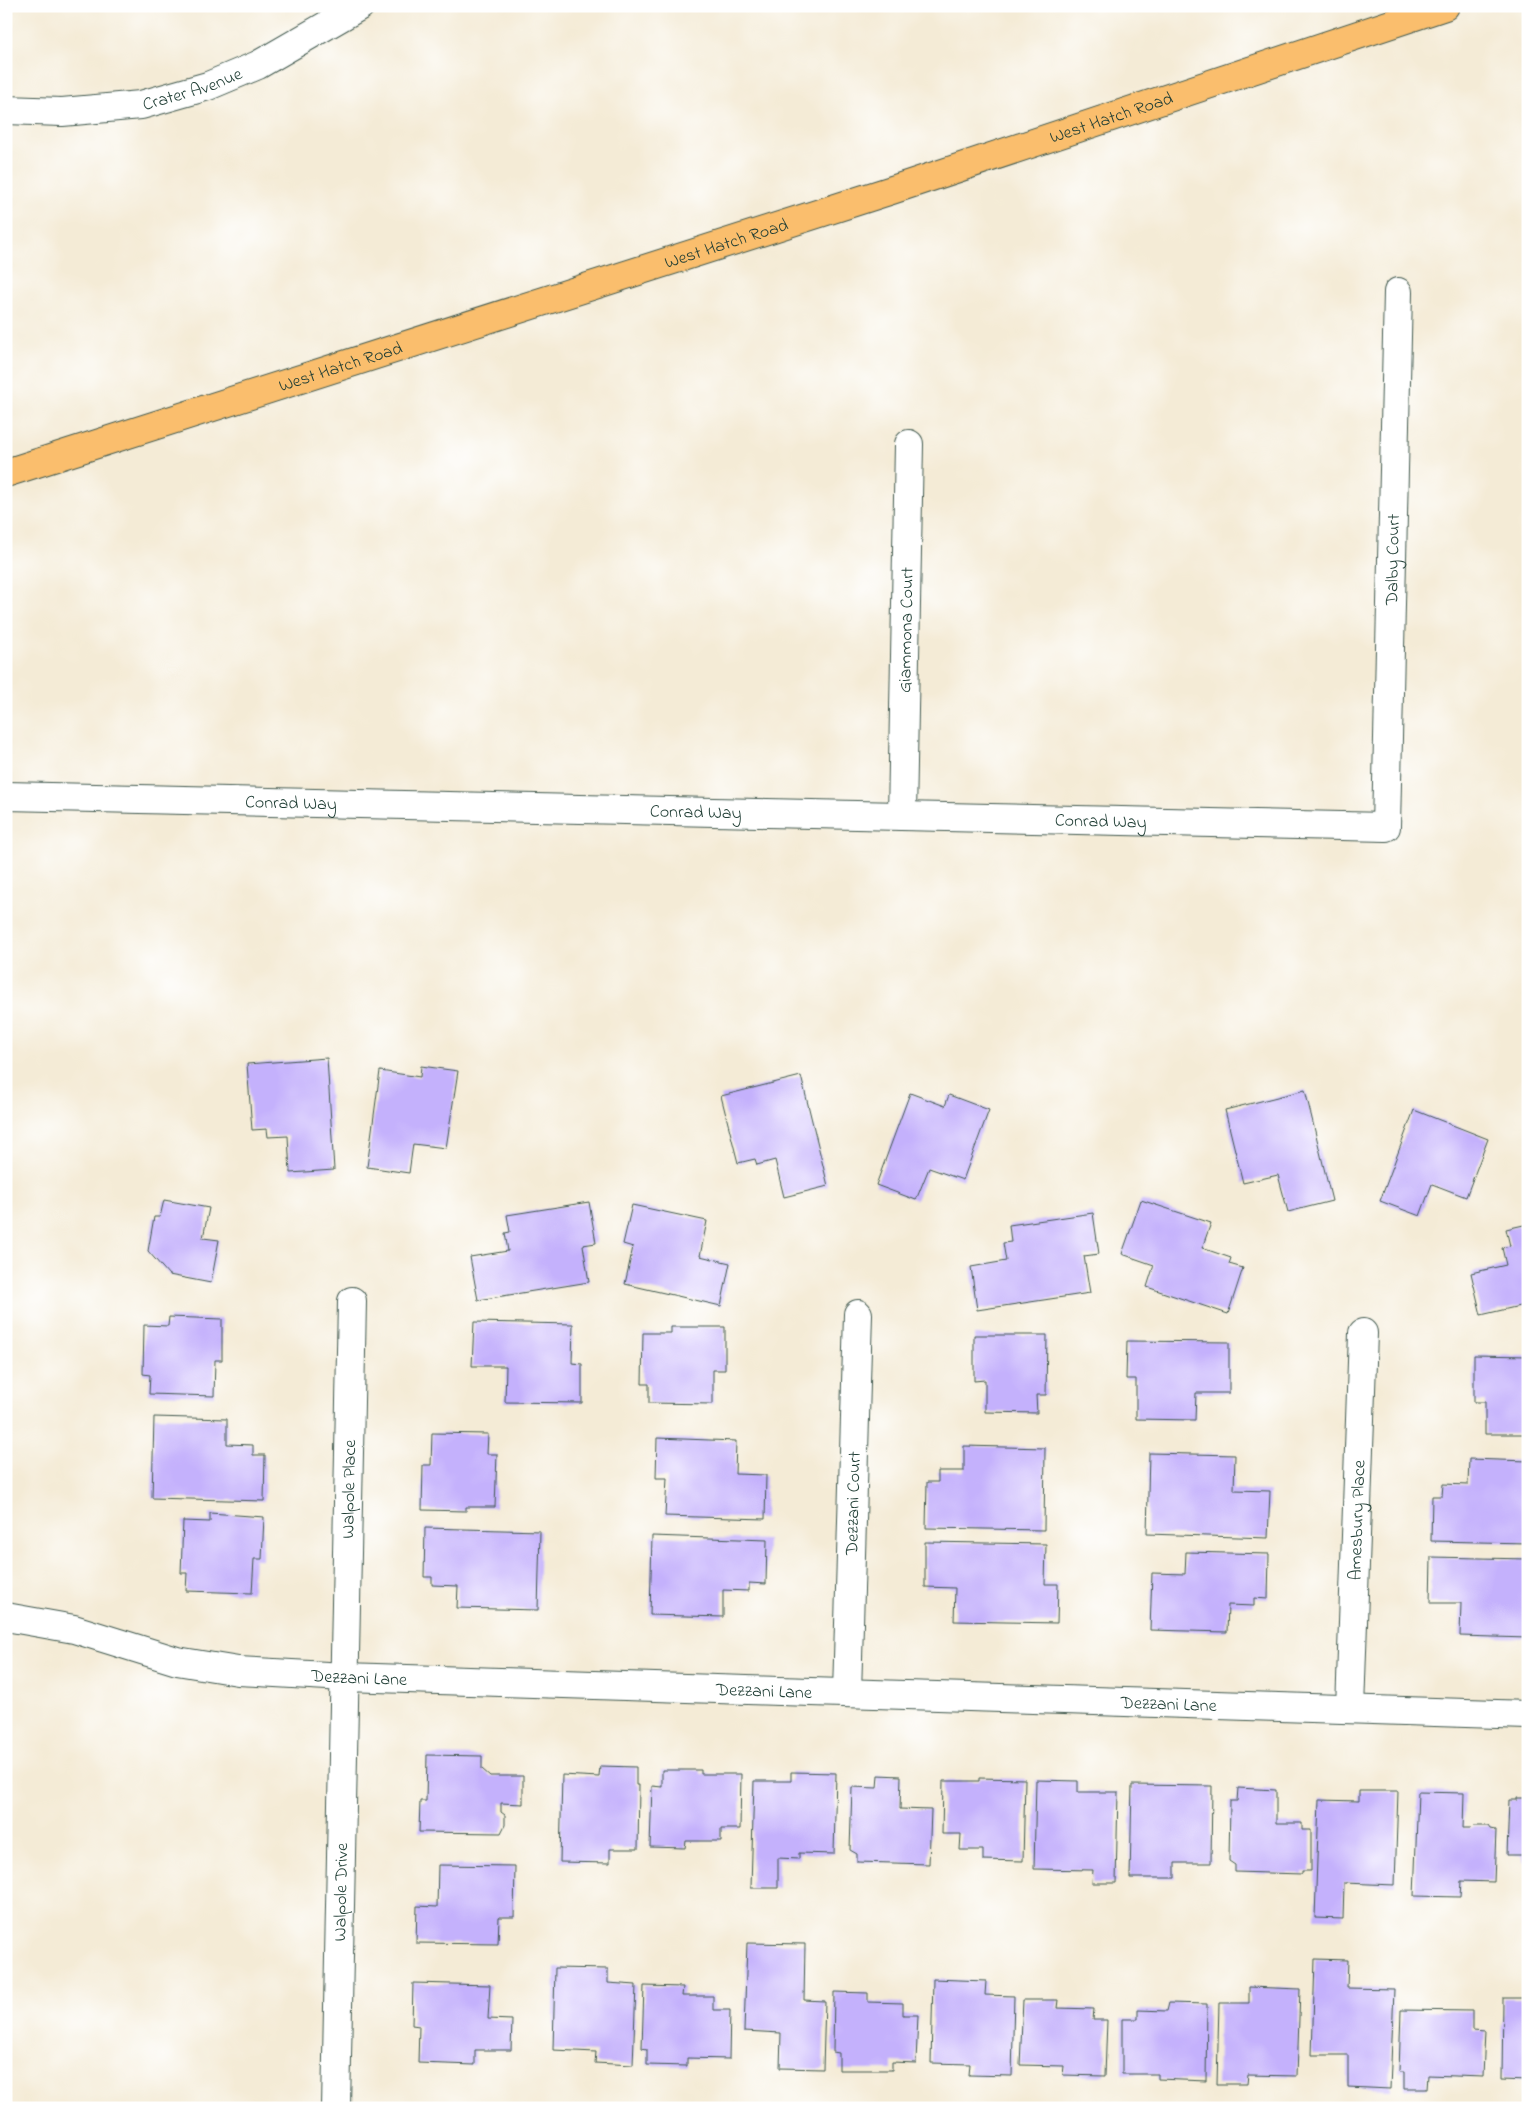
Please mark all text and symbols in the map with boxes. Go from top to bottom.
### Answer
street label: Crater Avenue [140,62,248,119]
street label: West Hatch Road [1047,86,1177,152]
street label: West Hatch Road [662,213,792,277]
street label: West Hatch Road [276,336,406,400]
street label: Dalby Court [1380,514,1408,606]
street label: Giammona Court [893,567,922,693]
street label: Conrad Way [245,790,337,818]
street label: Conrad Way [650,799,742,828]
street label: Conrad Way [1055,809,1147,837]
street label: Walpole Place [336,1438,364,1539]
street label: Dezzani Court [840,1451,869,1556]
street label: Amesbury Place [1343,1459,1374,1581]
street label: Dezzani Lane [309,1664,408,1694]
street label: Dezzani Lane [714,1678,813,1707]
street label: Dezzani Lane [1119,1691,1218,1720]
street label: Walpole Drive [328,1842,356,1942]

